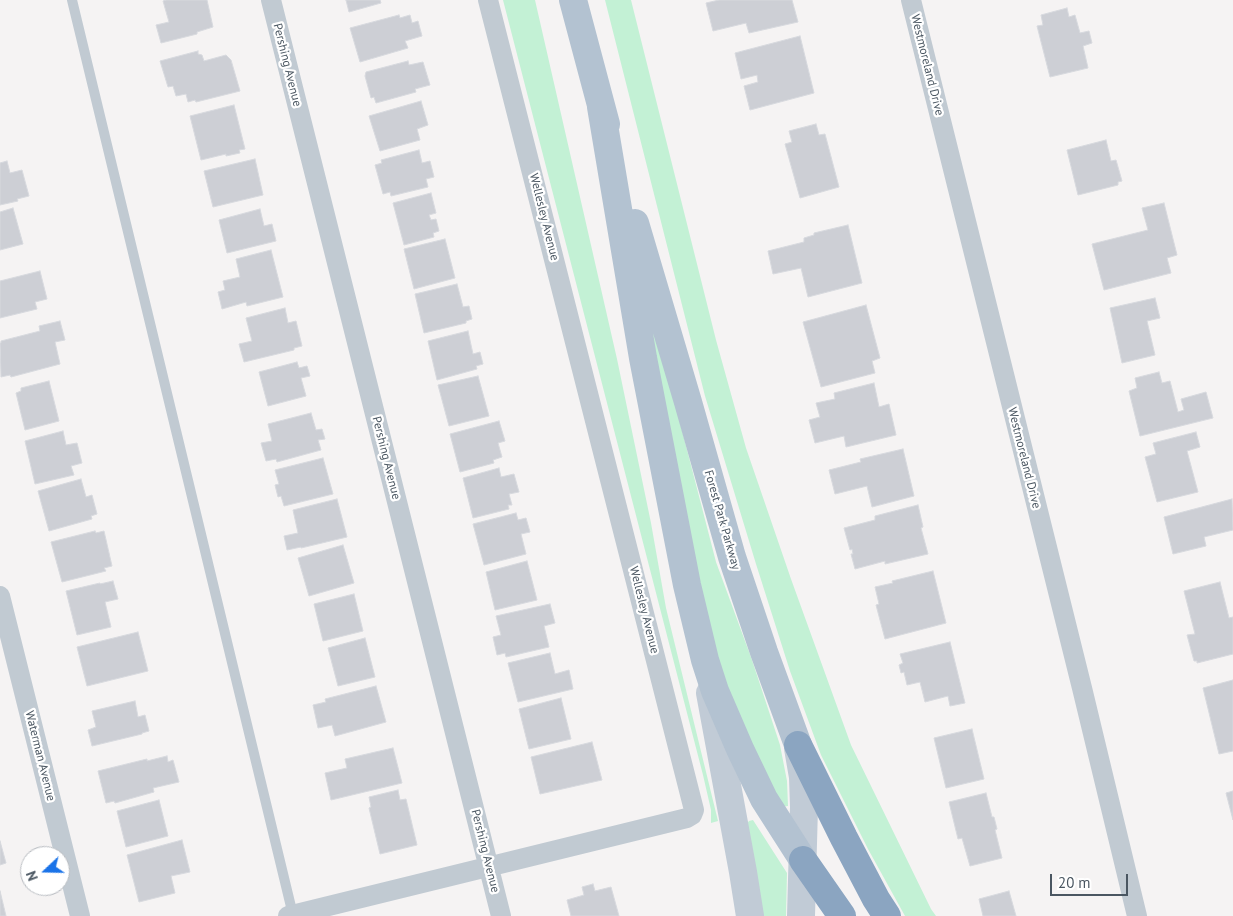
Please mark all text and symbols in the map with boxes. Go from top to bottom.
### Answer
street label: Westmoreland Drive [907,13,947,117]
street label: Pershing Avenue [270,22,304,108]
street label: Wellesley Avenue [526,172,562,262]
street label: Westmoreland Drive [1004,406,1044,510]
street label: Pershing Avenue [369,415,403,501]
street label: Forest Park Parkway [701,469,743,571]
street label: Wellesley Avenue [626,565,662,655]
street label: Waterman Avenue [22,709,58,803]
street label: Pershing Avenue [468,808,502,894]
north arrow [20,846,70,896]
scale bar [1053,864,1130,896]
text: N [22,869,42,884]
text: 20 m [1058,873,1091,892]

